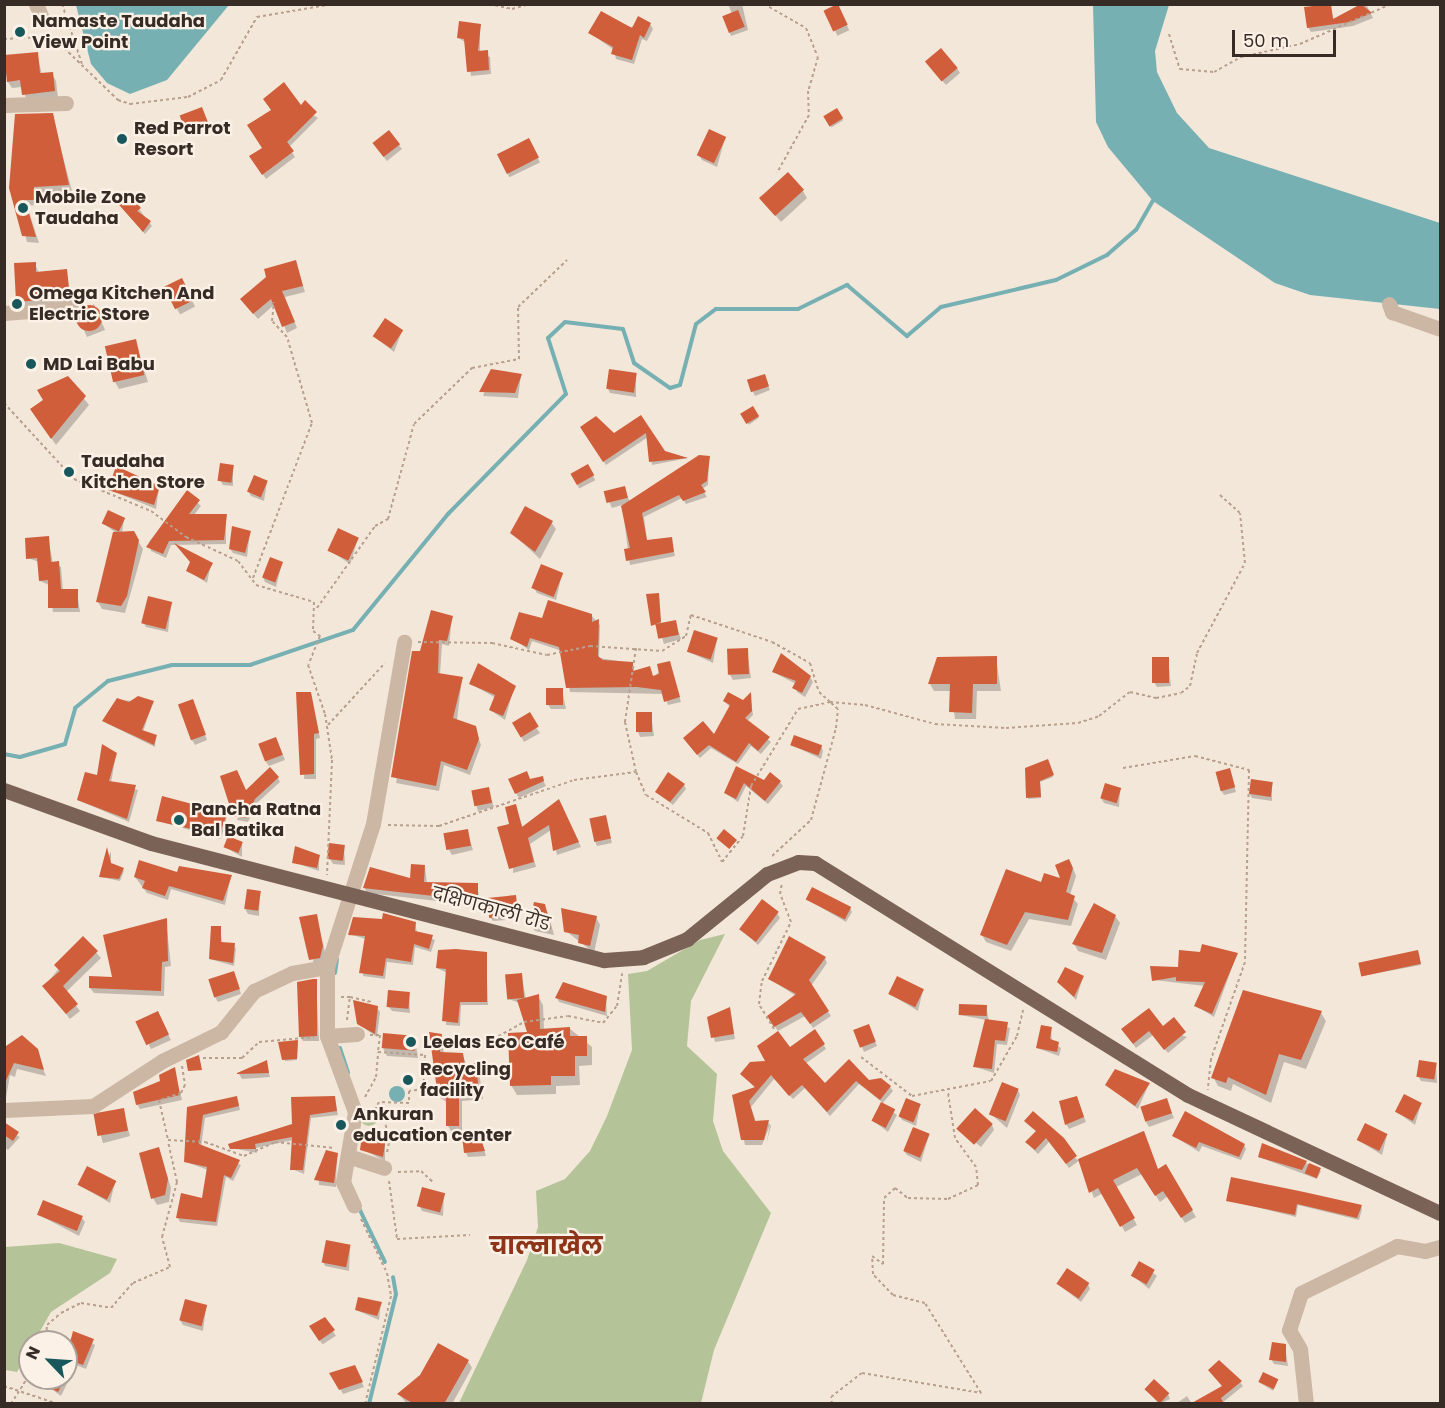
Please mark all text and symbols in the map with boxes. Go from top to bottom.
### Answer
place label: Namaste Taudaha View Point [32,11,205,54]
scale bar [1235,18,1338,56]
marker: Namaste Taudaha View Point [13,25,27,39]
text: 50 m [1243,28,1289,53]
place label: Red Parrot Resort [134,118,230,160]
marker: Red Parrot Resort [115,132,129,146]
place label: Mobile Zone Taudaha [35,187,146,230]
marker: Mobile Zone Taudaha [16,201,30,215]
place label: Omega Kitchen And Electric Store [29,283,214,326]
marker: Omega Kitchen And Electric Store [10,297,24,311]
place label: MD Lai Babu [43,353,155,375]
marker: MD Lai Babu [24,357,38,371]
place label: Taudaha Kitchen Store [81,451,205,494]
marker: Taudaha Kitchen Store [62,465,76,479]
place label: Pancha Ratna Bal Batika [191,799,321,842]
marker: Pancha Ratna Bal Batika [172,813,186,827]
street label: दक्षिणकाली रोड [430,883,552,935]
place label: Leelas Eco Café [423,1031,565,1053]
marker: Leelas Eco Café [404,1035,418,1049]
place label: Recycling facility [420,1059,511,1102]
marker: Recycling facility [401,1073,415,1087]
place label: Ankuran education center [353,1104,512,1146]
marker: Ankuran education center [334,1118,348,1132]
district label: चाल्नाखेल [489,1232,603,1260]
north arrow [18,1330,78,1390]
text: N [20,1343,46,1363]

